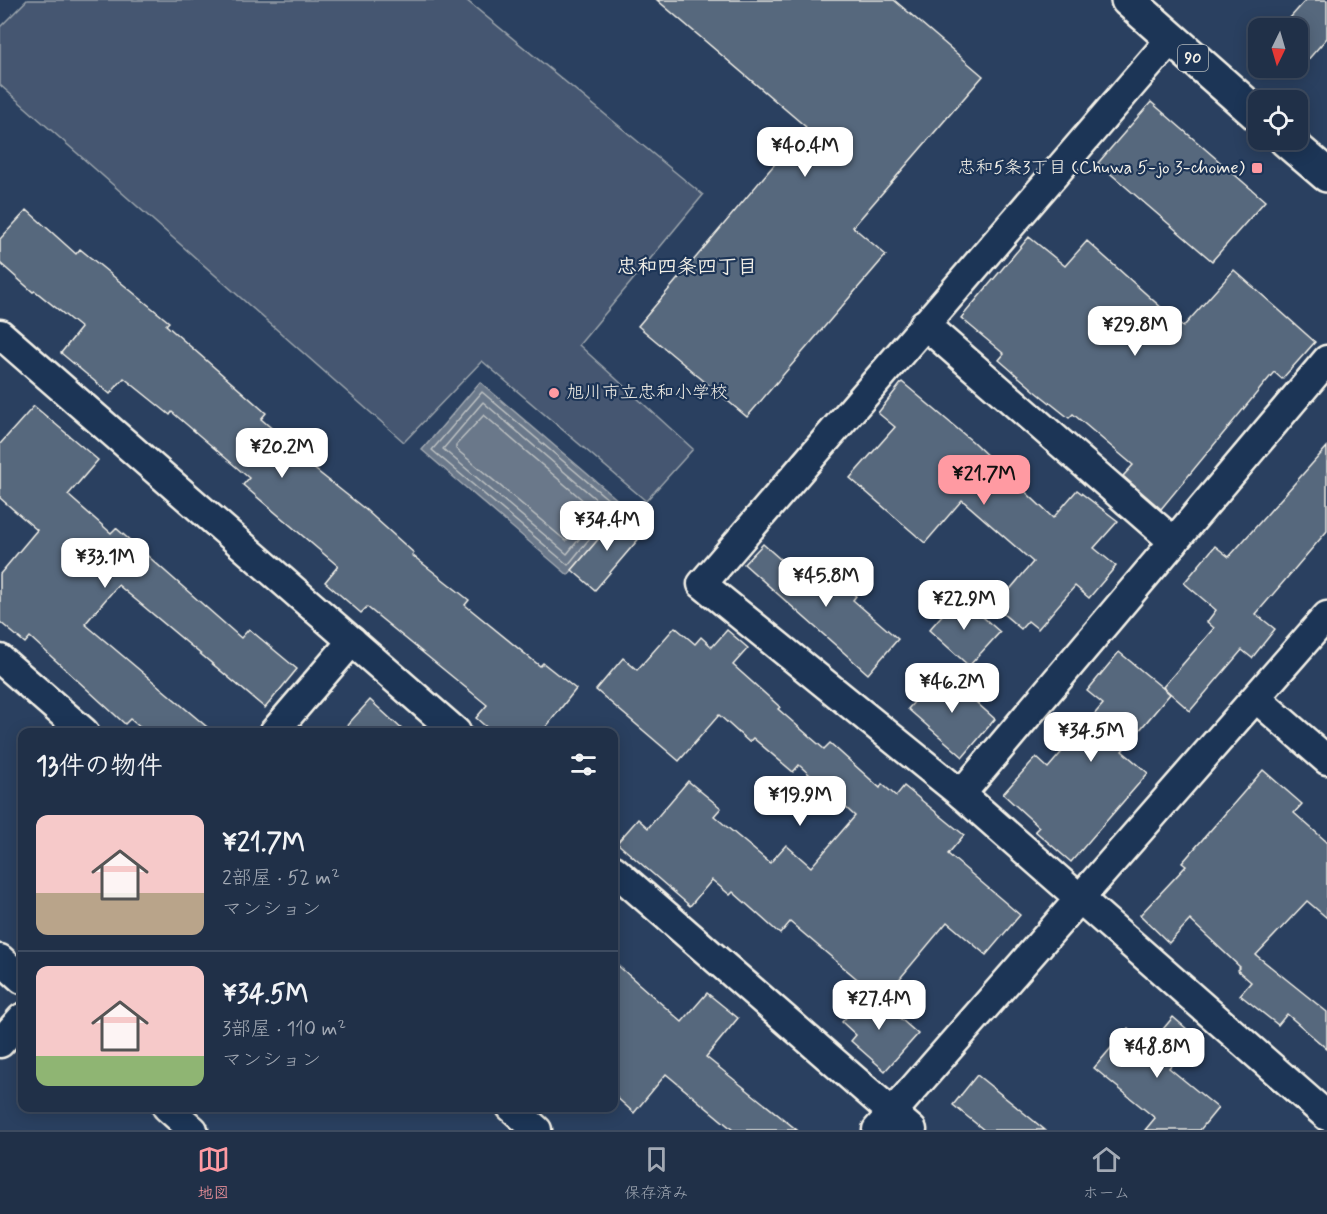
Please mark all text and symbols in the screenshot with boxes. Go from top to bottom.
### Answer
north arrow [1248,18,1308,78]
map controls [1248,18,1308,150]
road number: 90 [1178,45,1208,71]
button: locate [1248,90,1308,150]
pin: ¥40.4M [756,127,854,178]
text: ¥40.4M [771,133,839,160]
place label: 忠和5条3丁目 (Chuwa 5-jo 3-chome) [958,156,1246,180]
marker: 忠和5条3丁目 (Chuwa 5-jo 3-chome) [1250,161,1264,175]
district label: 忠和四条四丁目 [617,254,757,281]
pin: ¥29.8M [1086,306,1184,357]
text: ¥29.8M [1102,312,1168,339]
place label: 旭川市立忠和小学校 [566,381,728,405]
marker: 旭川市立忠和小学校 [547,386,561,400]
pin: ¥20.2M [233,428,331,479]
text: ¥20.2M [250,434,314,461]
pin: ¥21.7M [935,455,1033,506]
text: ¥21.7M [952,461,1016,488]
pin: ¥34.4M [558,501,656,552]
text: ¥34.4M [574,507,640,534]
pin: ¥33.1M [56,538,154,589]
text: ¥33.1M [75,544,135,571]
pin: ¥45.8M [777,557,875,608]
text: ¥45.8M [793,563,859,590]
pin: ¥22.9M [915,580,1013,631]
text: ¥22.9M [932,586,996,613]
pin: ¥46.2M [903,663,1001,714]
text: ¥46.2M [919,669,985,696]
pin: ¥34.5M [1042,712,1140,763]
text: ¥34.5M [1058,718,1124,745]
icon: filters [567,748,600,781]
text: 13件の物件 [36,750,163,784]
pin: ¥19.9M [751,776,849,827]
text: ¥19.9M [768,782,832,809]
text: ¥21.7M [222,827,305,861]
icon: home [84,839,156,911]
text: 2部屋 · 52 m² [222,865,340,892]
text: マンション [222,896,321,923]
text: ¥34.5M [222,978,308,1012]
pin: ¥27.4M [830,980,928,1031]
text: ¥27.4M [847,986,911,1013]
icon: home [84,990,156,1062]
text: 3部屋 · 110 m² [222,1016,346,1043]
pin: ¥48.8M [1108,1028,1206,1079]
text: ¥48.8M [1123,1034,1191,1061]
text: マンション [222,1047,321,1074]
tab: 地図 [197,1143,230,1204]
tab: 保存済み [624,1143,688,1204]
tab: ホーム [1083,1143,1130,1204]

